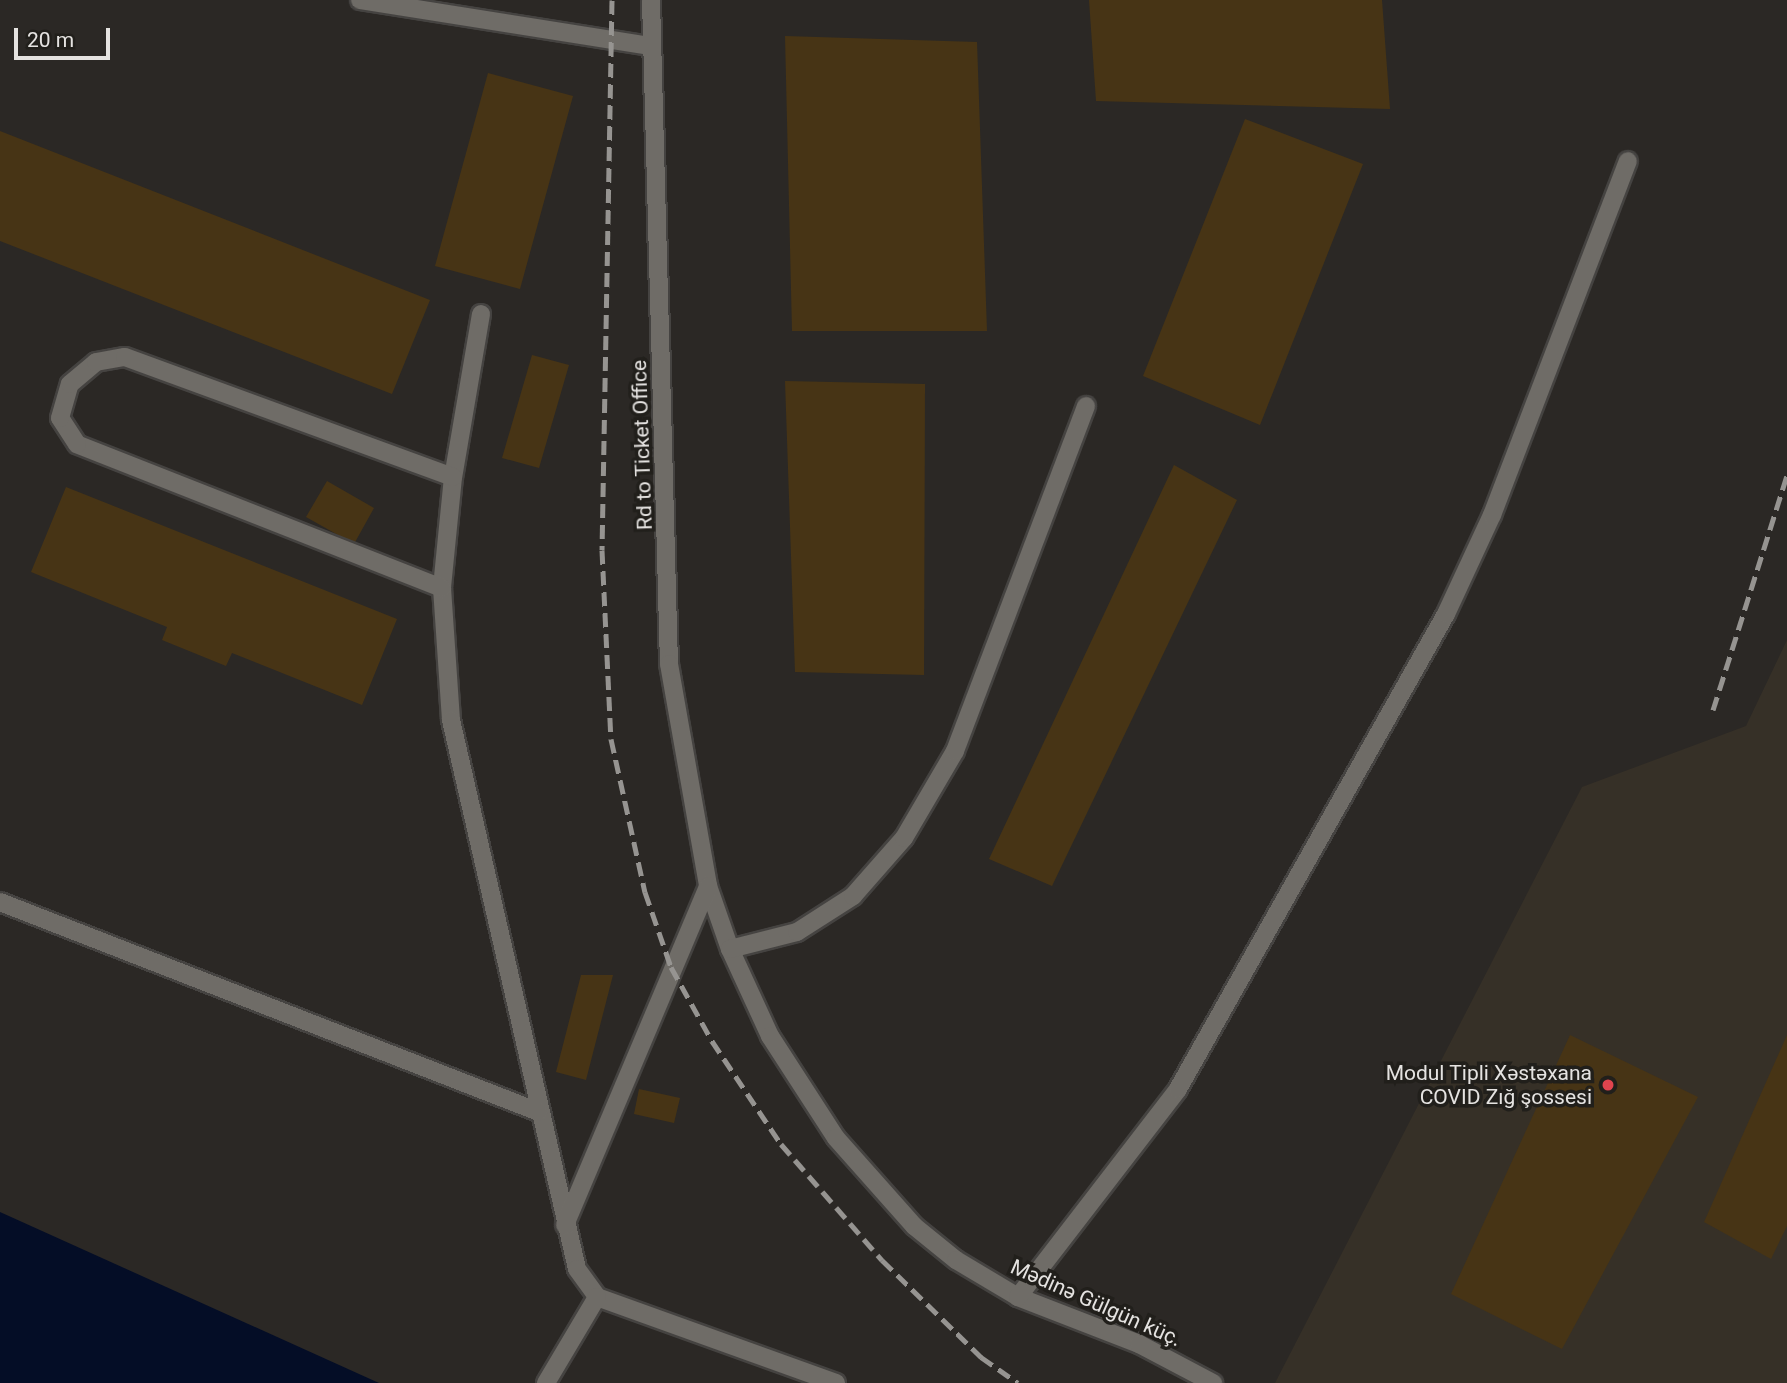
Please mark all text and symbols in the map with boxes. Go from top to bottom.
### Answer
scale bar [18,14,114,58]
text: 20 m [27,28,74,52]
street label: Rd to Ticket Office [626,359,658,531]
place label: Modul Tipli Xəstəxana COVID Zığ şossesi [1385,1060,1592,1110]
marker: Modul Tipli Xəstəxana COVID Zığ şossesi [1598,1075,1618,1095]
street label: Mədinə Gülgün küç. [1007,1254,1185,1352]

